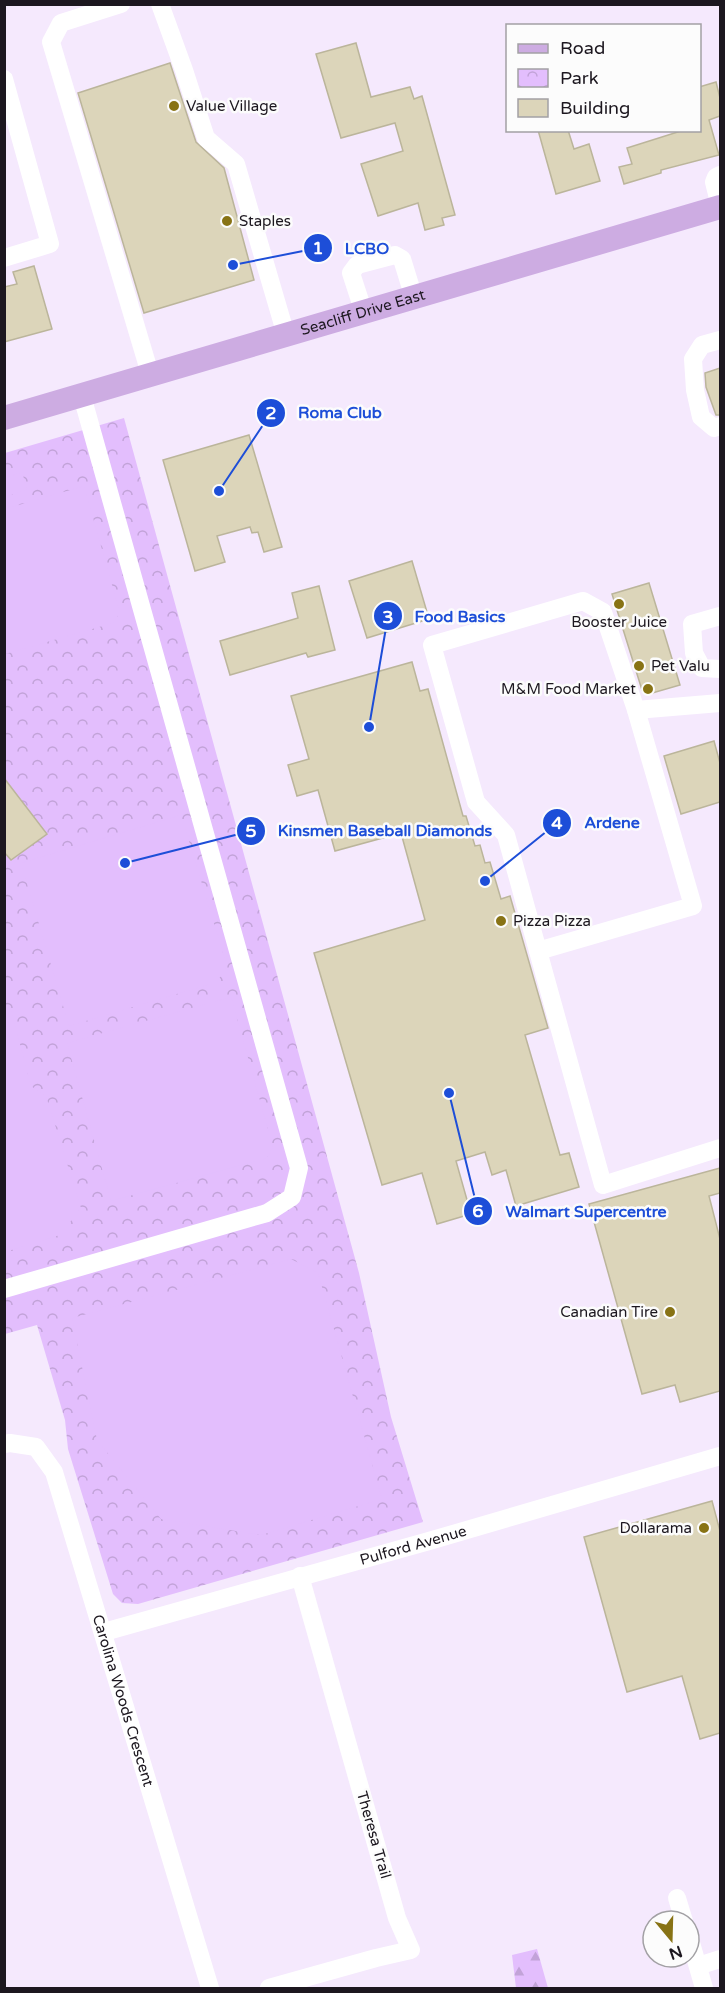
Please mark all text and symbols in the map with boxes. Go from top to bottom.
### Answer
legend [506,24,701,132]
text: Road [560,37,605,59]
text: Park [560,67,599,89]
place label: Value Village [186,97,277,115]
text: Building [560,97,630,119]
marker: Value Village [167,99,181,113]
place label: Staples [239,212,291,230]
marker: Staples [220,214,234,228]
callout: LCBO [303,231,401,265]
text: 1 [312,237,324,259]
text: LCBO [345,239,389,259]
street label: Seacliff Drive East [298,285,427,339]
callout: Roma Club [256,396,393,430]
text: 2 [265,402,277,424]
text: Roma Club [298,403,382,423]
marker: Booster Juice [612,597,626,611]
callout: Food Basics [373,599,518,633]
text: 3 [382,606,394,628]
text: Food Basics [415,607,506,627]
place label: Booster Juice [571,613,667,631]
place label: Pet Valu [651,657,710,675]
marker: Pet Valu [632,659,646,673]
place label: M&M Food Market [501,680,636,698]
marker: M&M Food Market [641,682,655,696]
callout: Ardene [542,806,652,840]
text: 4 [551,812,563,834]
text: Ardene [584,813,640,833]
callout: Kinsmen Baseball Diamonds [236,814,504,848]
text: 5 [245,820,257,842]
text: Kinsmen Baseball Diamonds [278,821,493,841]
place label: Pizza Pizza [513,912,591,930]
marker: Pizza Pizza [494,914,508,928]
callout: Walmart Supercentre [463,1194,679,1228]
text: 6 [472,1200,484,1222]
text: Walmart Supercentre [505,1202,667,1222]
place label: Canadian Tire [560,1303,658,1321]
marker: Canadian Tire [663,1305,677,1319]
place label: Dollarama [620,1519,692,1537]
marker: Dollarama [697,1521,711,1535]
street label: Pulford Avenue [358,1522,468,1569]
street label: Carolina Woods Crescent [89,1613,158,1789]
street label: Theresa Trail [353,1789,395,1881]
north arrow [641,1909,701,1969]
text: N [666,1941,685,1964]

